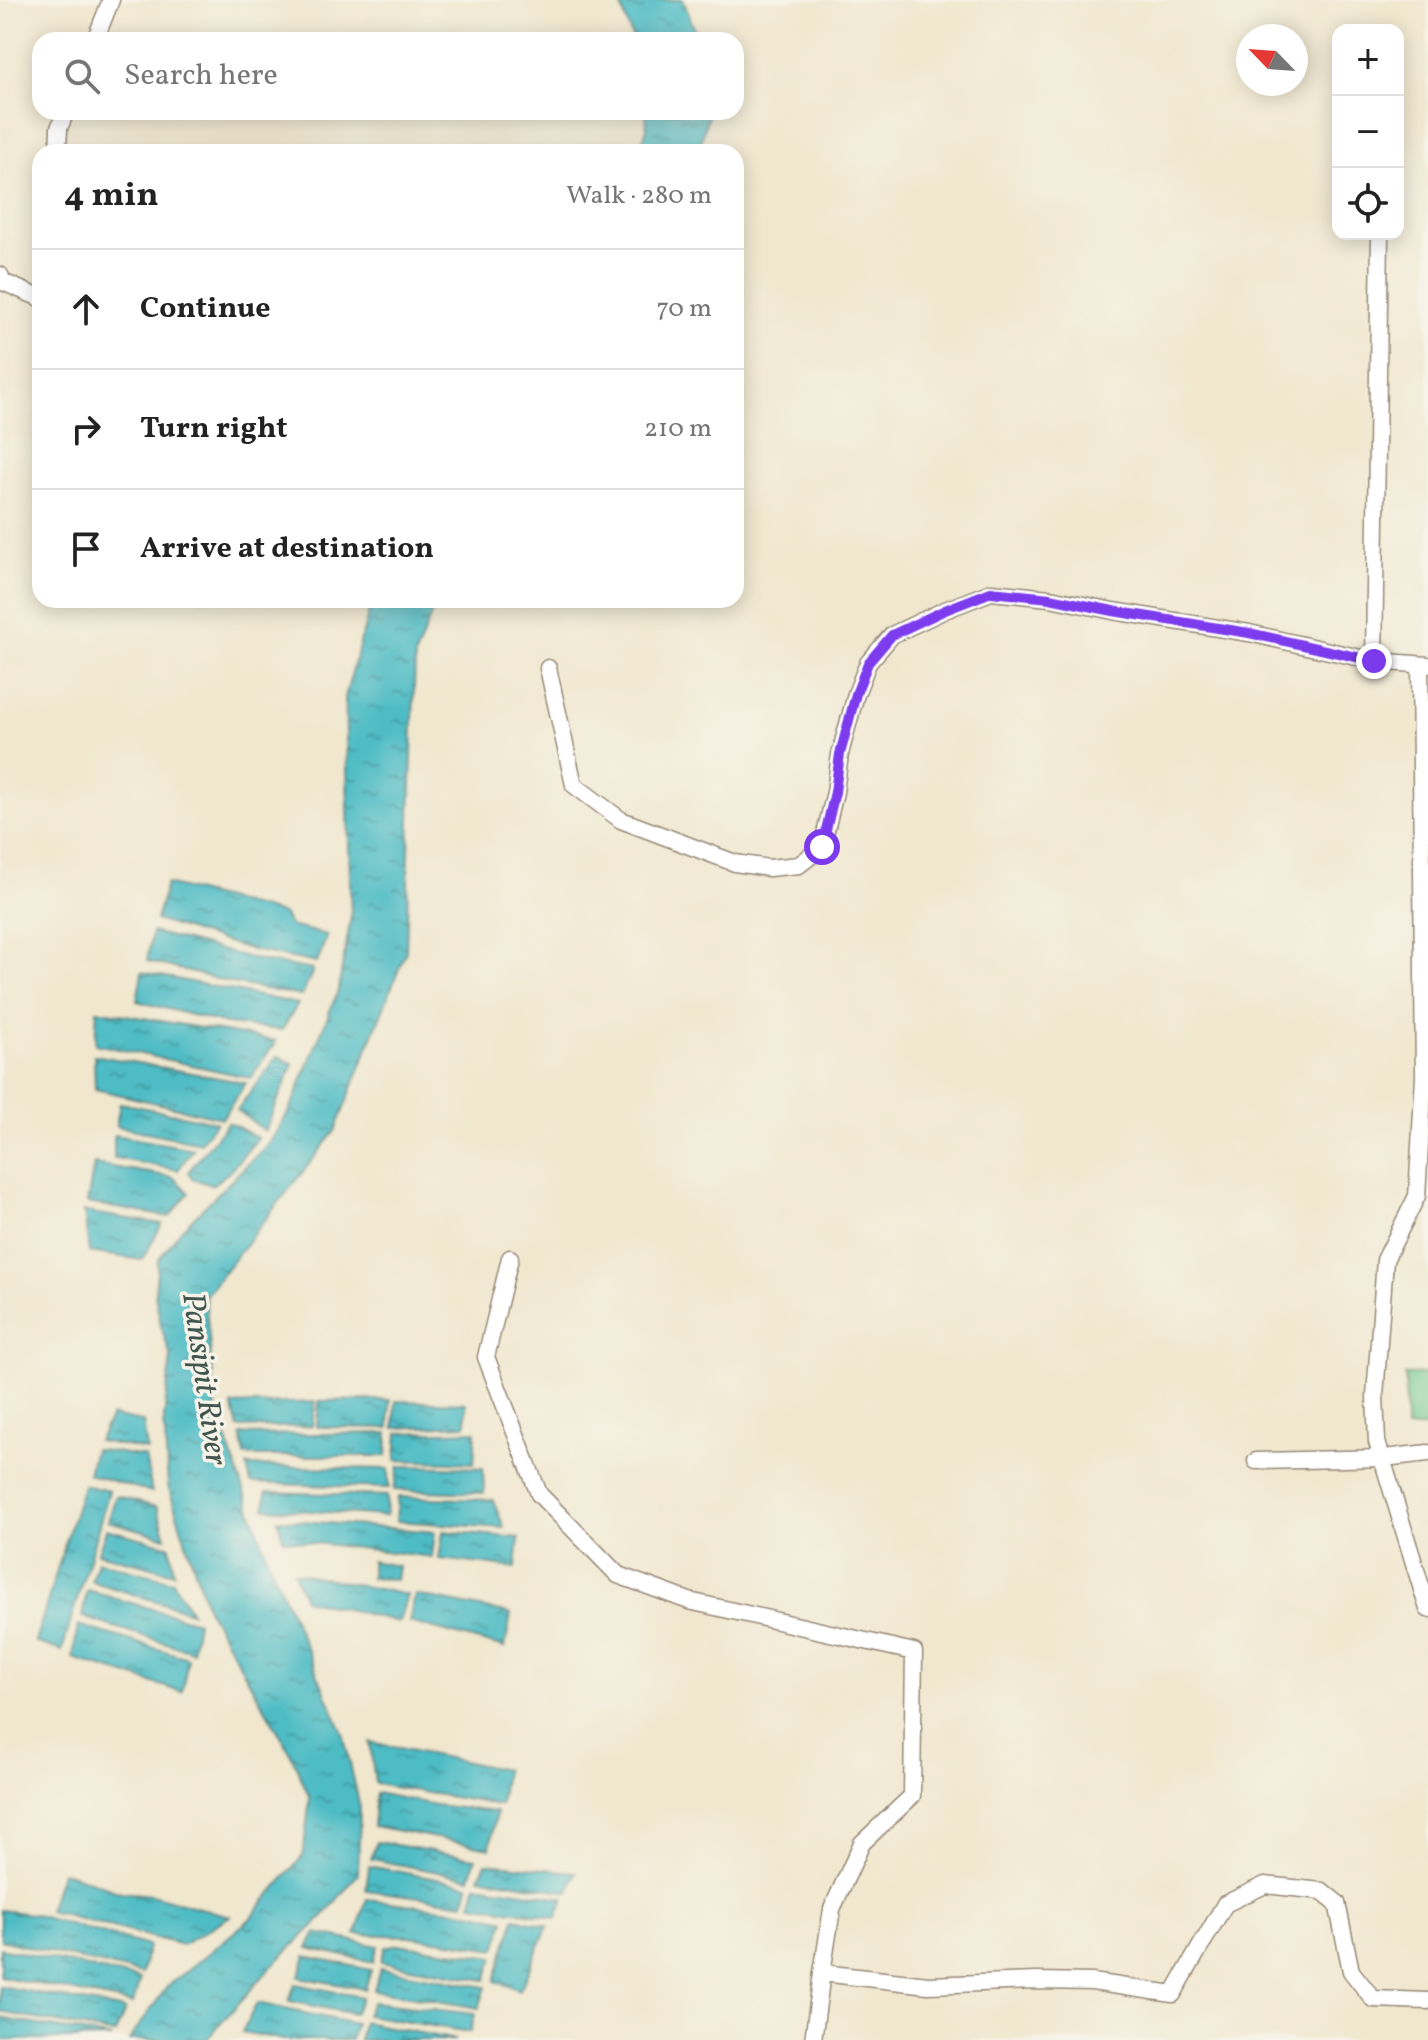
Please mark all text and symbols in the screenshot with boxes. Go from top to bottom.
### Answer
north arrow [1236,24,1308,96]
map controls [1332,24,1404,240]
button: + [1332,24,1404,96]
search box [32,32,744,120]
icon: search [60,54,104,98]
text: Search here [124,55,278,97]
button: − [1332,96,1404,168]
button: locate [1332,168,1404,240]
text: 4 min [64,173,159,220]
text: Walk · 280 m [566,178,712,214]
icon: ahead [64,287,108,331]
text: Continue [140,288,271,330]
text: 70 m [657,291,712,327]
icon: right [64,407,108,451]
text: Turn right [140,408,288,450]
text: 210 m [644,411,712,447]
icon: arrive [64,527,108,571]
text: Arrive at destination [140,528,434,570]
route end [1356,643,1392,679]
route start [804,829,840,865]
water label: Pansipit River [169,1290,237,1469]

